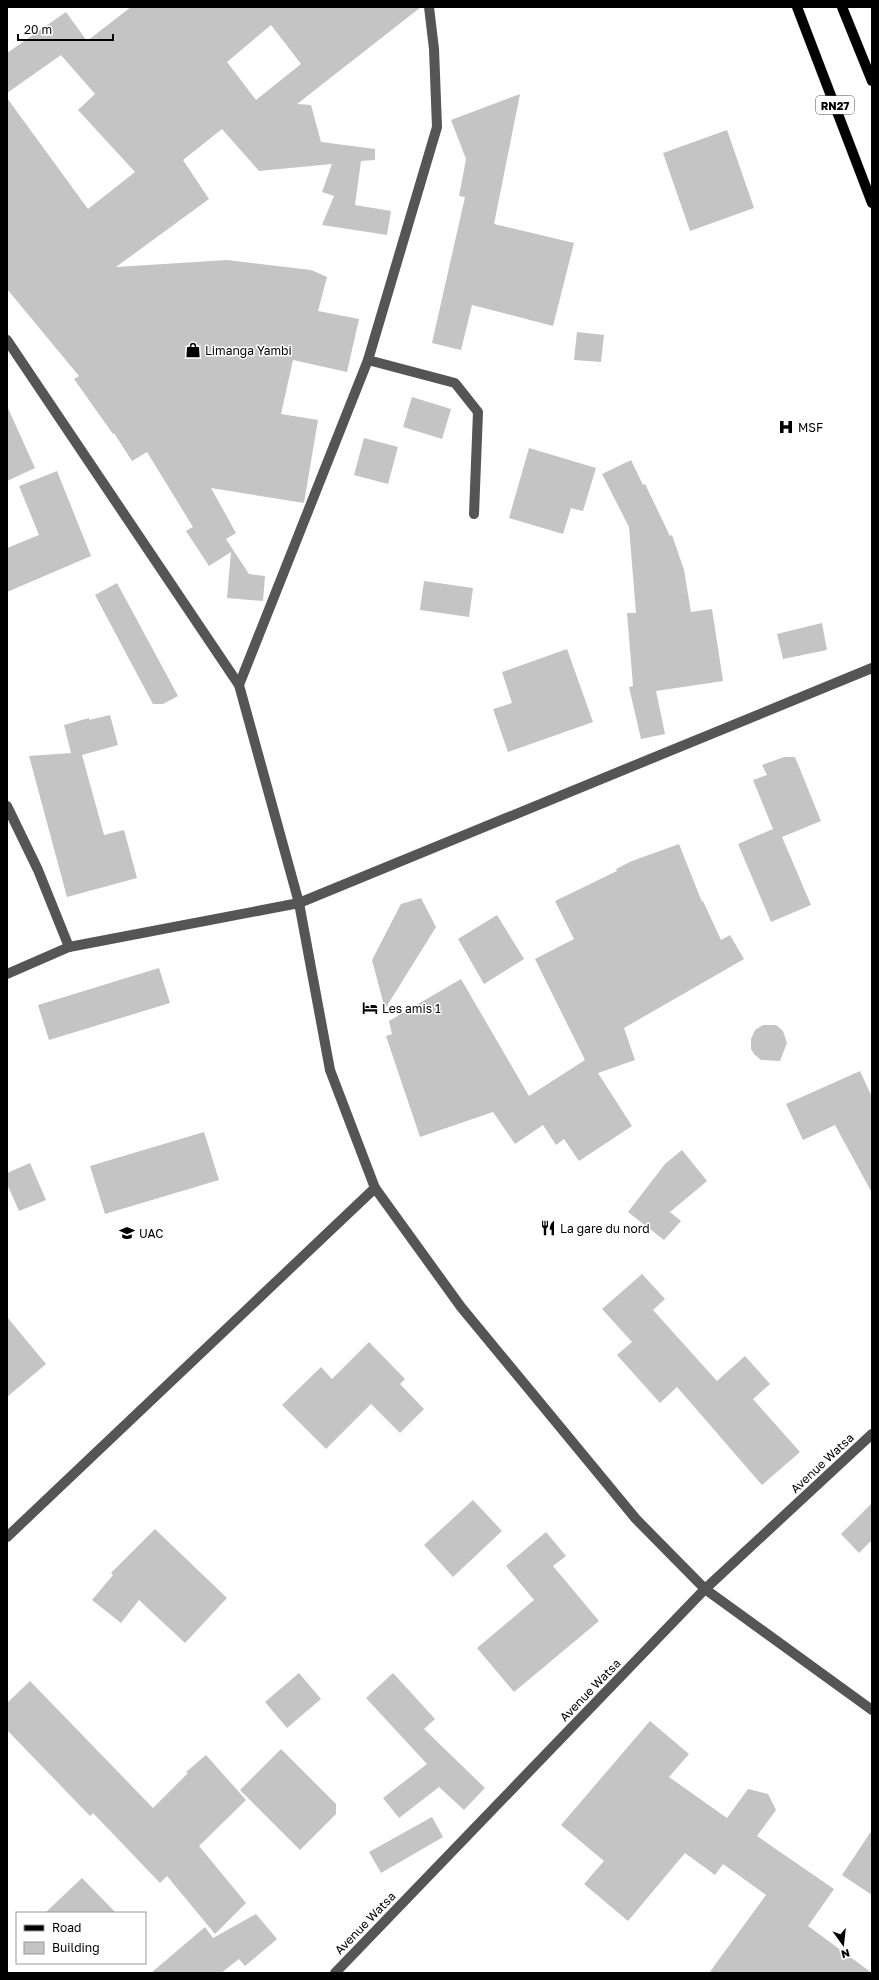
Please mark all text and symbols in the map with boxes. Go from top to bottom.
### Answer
scale bar [18,16,113,42]
text: 20 m [24,22,52,37]
road number: RN27 [816,96,854,114]
shop icon: Limanga Yambi [184,341,202,359]
place label: Limanga Yambi [205,343,292,358]
hospital icon: MSF [777,418,795,436]
place label: MSF [798,420,823,435]
hotel icon: Les amis 1 [361,999,379,1017]
place label: Les amis 1 [382,1001,441,1016]
restaurant icon: La gare du nord [539,1219,557,1237]
place label: La gare du nord [560,1221,650,1236]
school or university icon: UAC [118,1224,136,1242]
place label: UAC [139,1226,163,1241]
street label: Avenue Watsa [787,1430,857,1496]
street label: Avenue Watsa [556,1656,624,1724]
street label: Avenue Watsa [331,1889,399,1957]
legend [16,1912,146,1964]
text: Road [52,1920,81,1935]
north arrow [823,1924,863,1964]
text: Building [52,1940,100,1955]
text: N [840,1947,851,1962]

